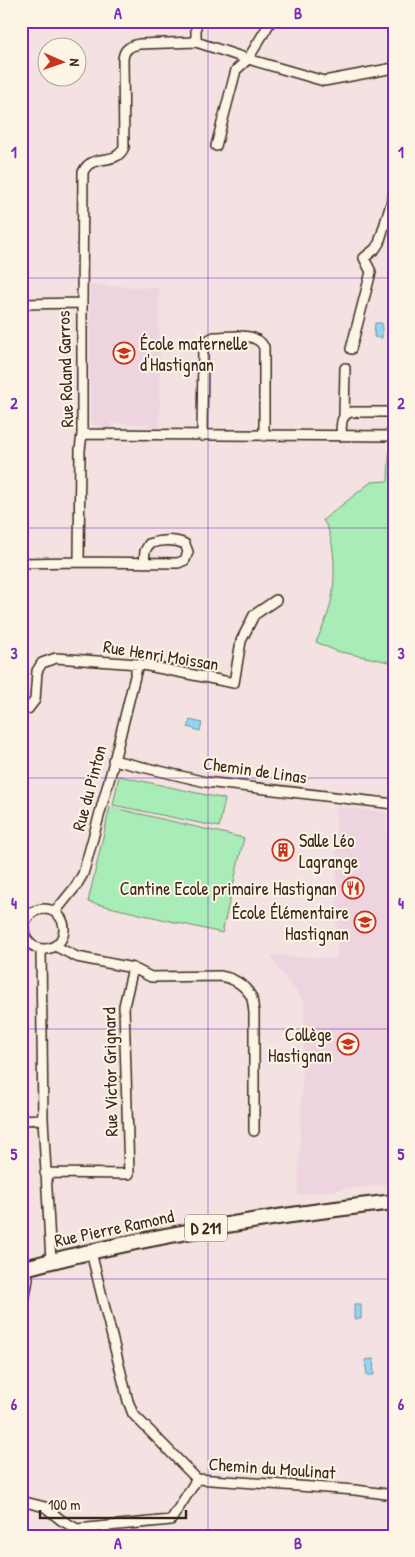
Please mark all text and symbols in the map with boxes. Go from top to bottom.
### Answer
text: A [114,2,122,24]
text: B [294,2,302,24]
north arrow [38,38,88,88]
text: N [66,58,85,67]
text: 1 [11,141,17,163]
text: 1 [398,141,404,163]
street label: Rue Roland Garros [50,310,80,428]
place label: École maternelle d'Hastignan [140,331,248,377]
school or university icon: École maternelle d'Hastignan [112,341,136,365]
text: 2 [10,392,18,414]
text: 2 [397,392,405,414]
street label: Rue Henri Moissan [101,634,221,676]
text: 3 [10,642,18,664]
text: 3 [397,642,405,664]
street label: Rue du Pinton [66,743,112,833]
street label: Chemin de Linas [202,750,308,790]
place label: Salle Léo Lagrange [299,828,358,874]
building icon: Salle Léo Lagrange [271,838,295,862]
place label: Cantine Ecole primaire Hastignan [120,876,337,901]
restaurant icon: Cantine Ecole primaire Hastignan [341,876,365,900]
text: 4 [11,892,17,914]
text: 4 [398,892,404,914]
place label: École Élémentaire Hastignan [232,900,349,946]
school or university icon: École Élémentaire Hastignan [353,910,377,934]
street label: Rue Victor Grignard [96,1007,124,1137]
place label: Collège Hastignan [268,1022,332,1068]
school or university icon: Collège Hastignan [336,1032,360,1056]
text: 5 [11,1143,18,1165]
text: 5 [398,1143,405,1165]
street label: Rue Pierre Ramond [52,1203,176,1253]
road number: D 211 [185,1214,227,1242]
text: 6 [11,1393,18,1415]
text: 6 [398,1393,405,1415]
street label: Chemin du Moulinat [208,1451,337,1485]
scale bar [40,1487,186,1519]
text: 100 m [48,1494,81,1515]
text: A [114,1532,122,1554]
text: B [294,1532,302,1554]

